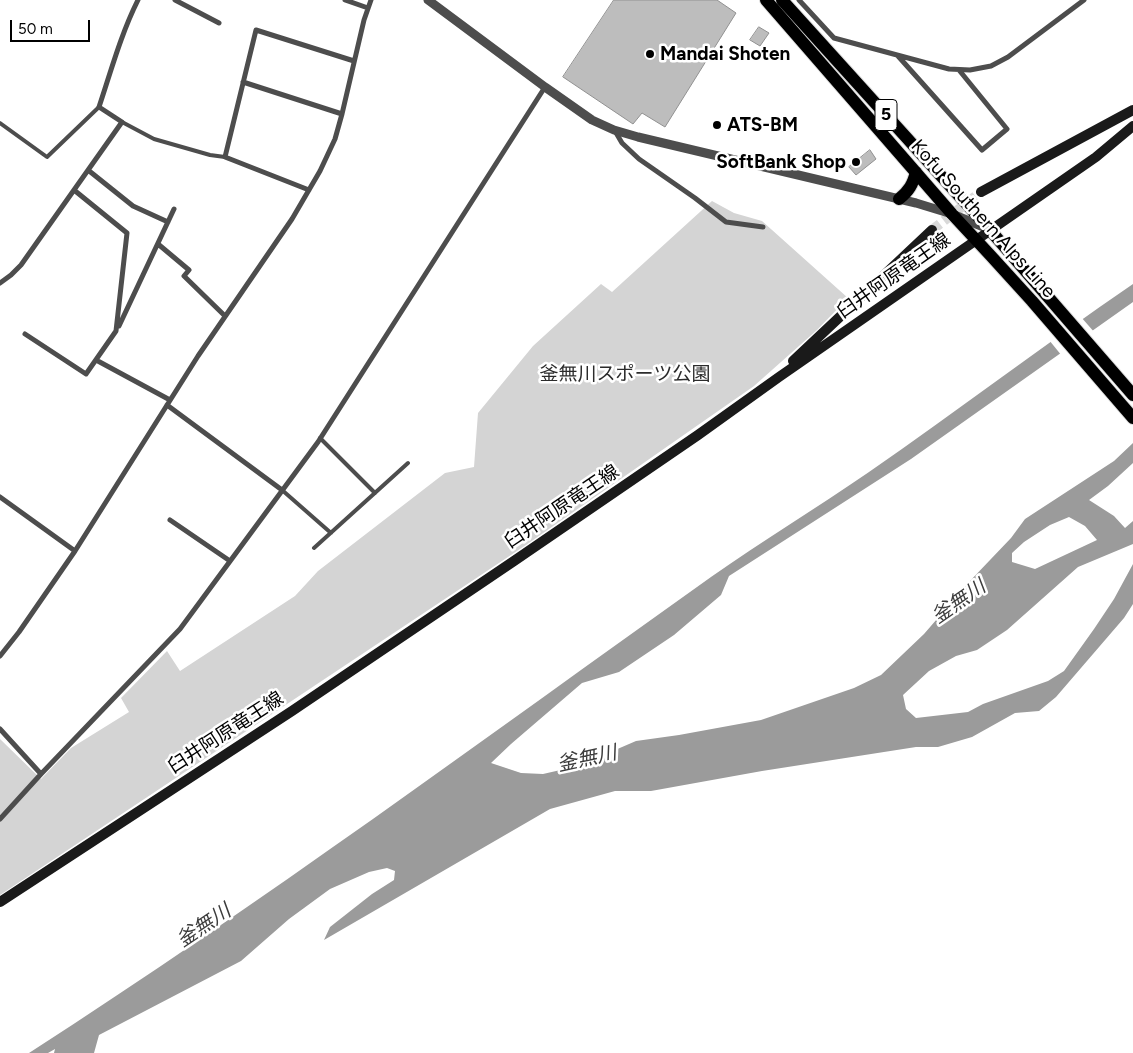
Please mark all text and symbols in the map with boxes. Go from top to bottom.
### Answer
scale bar [12,10,92,42]
text: 50 m [18,20,53,38]
place label: Mandai Shoten [660,43,790,65]
marker: Mandai Shoten [644,48,656,60]
road number: 5 [875,100,897,130]
place label: ATS-BM [727,114,798,136]
marker: ATS-BM [711,119,723,131]
street label: Kofu Southern Alps Line [906,135,1060,303]
place label: SoftBank Shop [716,151,846,173]
marker: SoftBank Shop [850,156,862,168]
street label: 臼井阿原竜王線 [833,229,955,323]
park label: 釜無川スポーツ公園 [540,363,710,385]
street label: 臼井阿原竜王線 [500,460,624,554]
water label: 釜無川 [928,575,990,629]
street label: 臼井阿原竜王線 [164,687,288,779]
water label: 釜無川 [555,741,619,777]
water label: 釜無川 [172,899,236,953]

